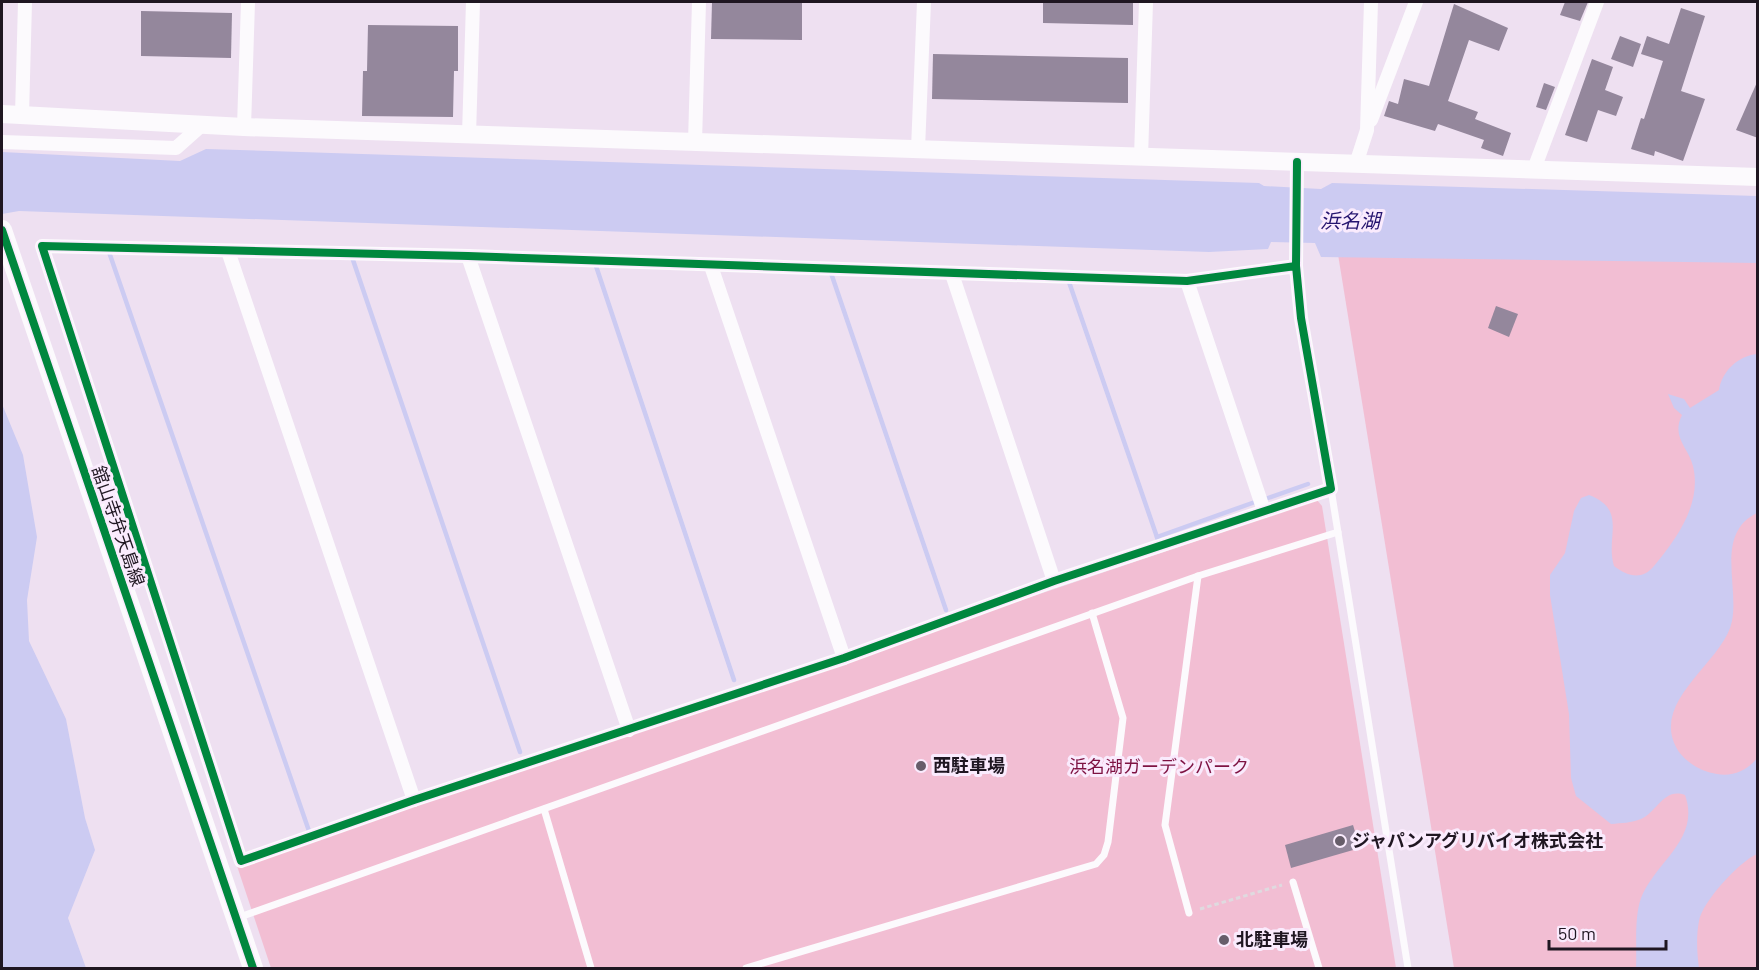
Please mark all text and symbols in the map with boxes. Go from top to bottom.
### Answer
water label: 浜名湖 [1320,208,1383,232]
street label: 舘山寺弁天島線 [88,463,150,589]
place label: 西駐車場 [933,754,1005,776]
park label: 浜名湖ガーデンパーク [1069,755,1249,777]
marker: 西駐車場 [914,759,928,773]
place label: ジャパンアグリバイオ株式会社 [1352,829,1603,851]
marker: ジャパンアグリバイオ株式会社 [1333,834,1347,848]
scale bar [1549,913,1666,951]
text: 50 m [1558,922,1596,944]
place label: 北駐車場 [1236,928,1308,950]
marker: 北駐車場 [1217,933,1231,947]

